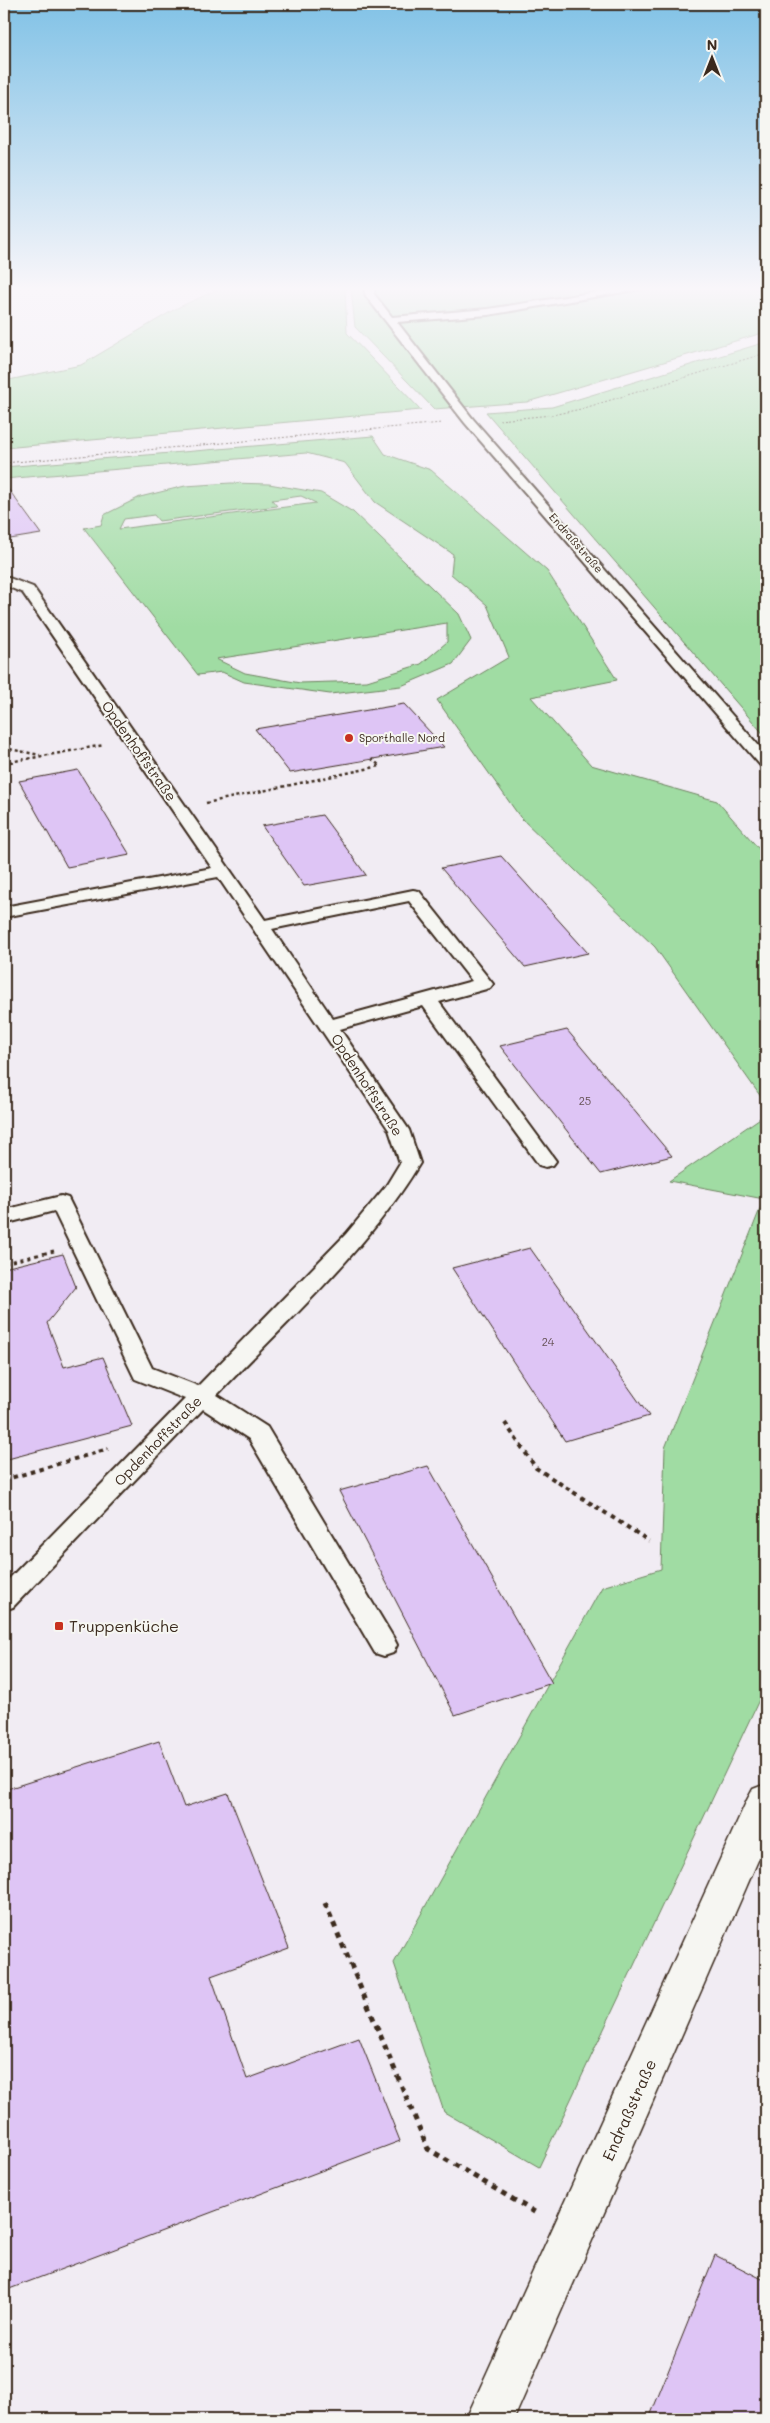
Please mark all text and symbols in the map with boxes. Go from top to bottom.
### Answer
north arrow [688,32,738,82]
text: N [707,35,717,54]
street label: Endraßstraße [546,509,607,576]
street label: Opdenhoffstraße [98,697,181,805]
place label: Sporthalle Nord [359,730,445,745]
marker: Sporthalle Nord [343,732,355,744]
street label: Opdenhoffstraße [327,1030,408,1140]
house number: 25 [579,1093,591,1108]
house number: 24 [542,1334,555,1349]
street label: Opdenhoffstraße [110,1391,206,1490]
place label: Truppenküche [69,1615,179,1636]
marker: Truppenküche [53,1620,65,1632]
street label: Endraßstraße [597,2056,660,2164]

